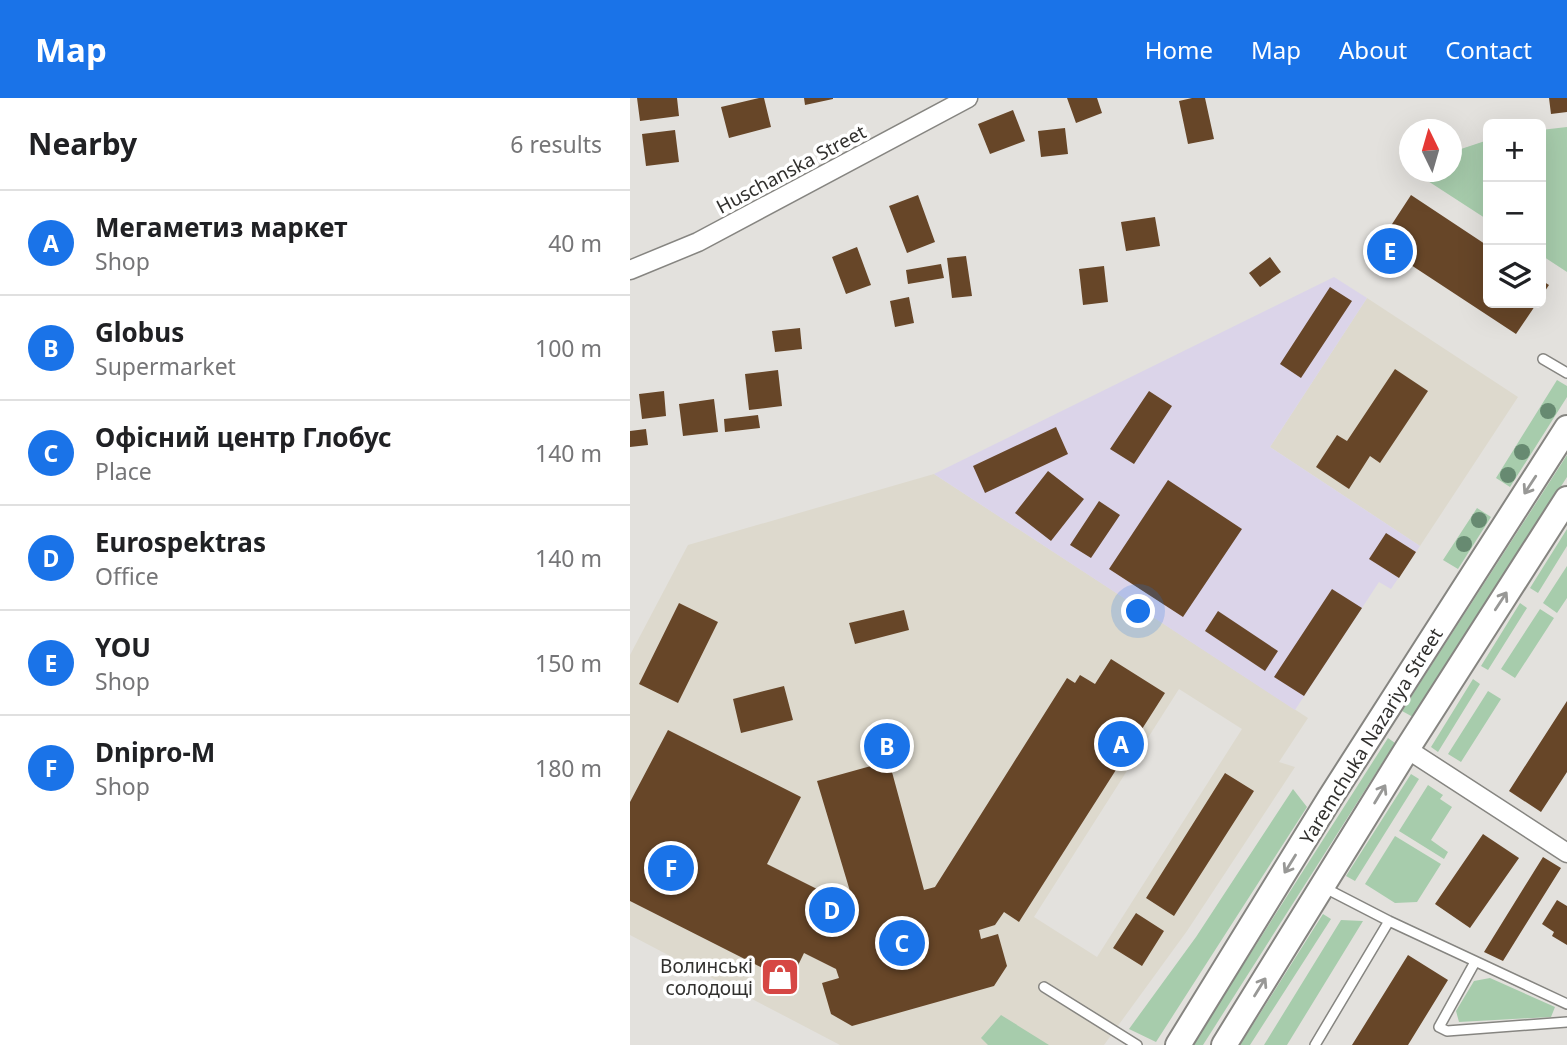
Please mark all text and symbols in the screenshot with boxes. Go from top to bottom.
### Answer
text: Map [35,27,107,72]
text: Home [1145,33,1213,66]
text: Map [1251,33,1301,66]
text: About [1339,33,1407,66]
text: Contact [1445,33,1532,66]
street label: Huschanska Street [712,118,871,219]
north arrow [1399,119,1462,182]
map controls [1483,119,1546,308]
button: + [1483,119,1546,182]
text: Nearby [28,123,137,164]
text: 6 results [510,128,602,160]
button: − [1483,182,1546,245]
text: Мегаметиз маркет [95,209,347,245]
pin: E [1367,225,1413,277]
text: A [43,227,59,259]
text: 40 m [548,227,602,259]
text: Shop [95,245,150,277]
button: layers [1483,245,1546,308]
text: Globus [95,314,184,350]
text: B [43,332,59,364]
text: 100 m [535,332,602,364]
text: Supermarket [95,350,236,382]
text: Офісний центр Глобус [95,419,392,455]
text: C [44,437,58,469]
text: 140 m [535,437,602,469]
text: Place [95,455,152,487]
one-way arrow [1523,475,1537,495]
text: Eurospektras [95,524,266,560]
text: D [43,542,59,574]
text: 140 m [535,542,602,574]
text: Office [95,560,159,592]
one-way arrow [1495,592,1509,612]
your location [1121,594,1155,628]
street label: Yaremchuka Nazariya Street [1294,623,1448,849]
text: YOU [95,629,151,665]
text: E [45,647,57,679]
text: 150 m [535,647,602,679]
text: Shop [95,665,150,697]
pin: A [1098,718,1144,770]
pin: B [864,720,910,772]
text: Dnipro-M [95,734,215,770]
text: F [45,752,57,784]
text: 180 m [535,752,602,784]
text: Shop [95,770,150,802]
one-way arrow [1373,784,1387,804]
pin: F [648,842,694,894]
one-way arrow [1282,853,1296,873]
pin: D [809,884,855,936]
pin: C [879,917,925,969]
place label: Волинські солодощі [660,953,753,1001]
shop icon: Волинські солодощі [759,956,801,998]
one-way arrow [1254,978,1268,998]

